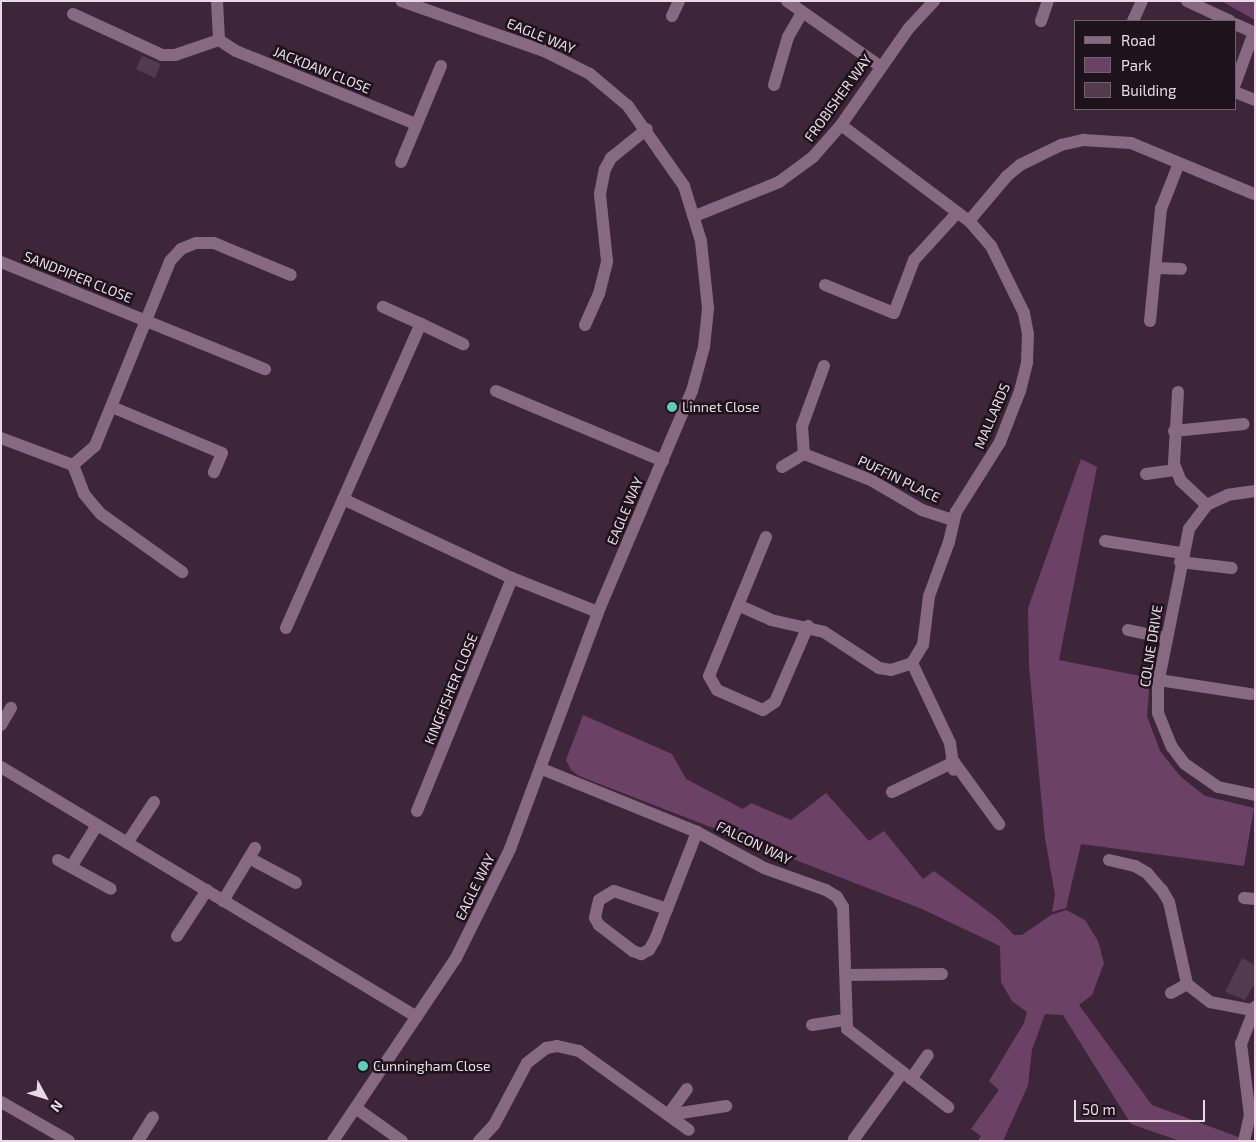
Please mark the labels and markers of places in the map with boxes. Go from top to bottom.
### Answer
place label: Linnet Close [682,399,760,415]
marker: Linnet Close [666,401,678,413]
place label: Cunningham Close [373,1058,491,1074]
marker: Cunningham Close [357,1060,369,1072]

